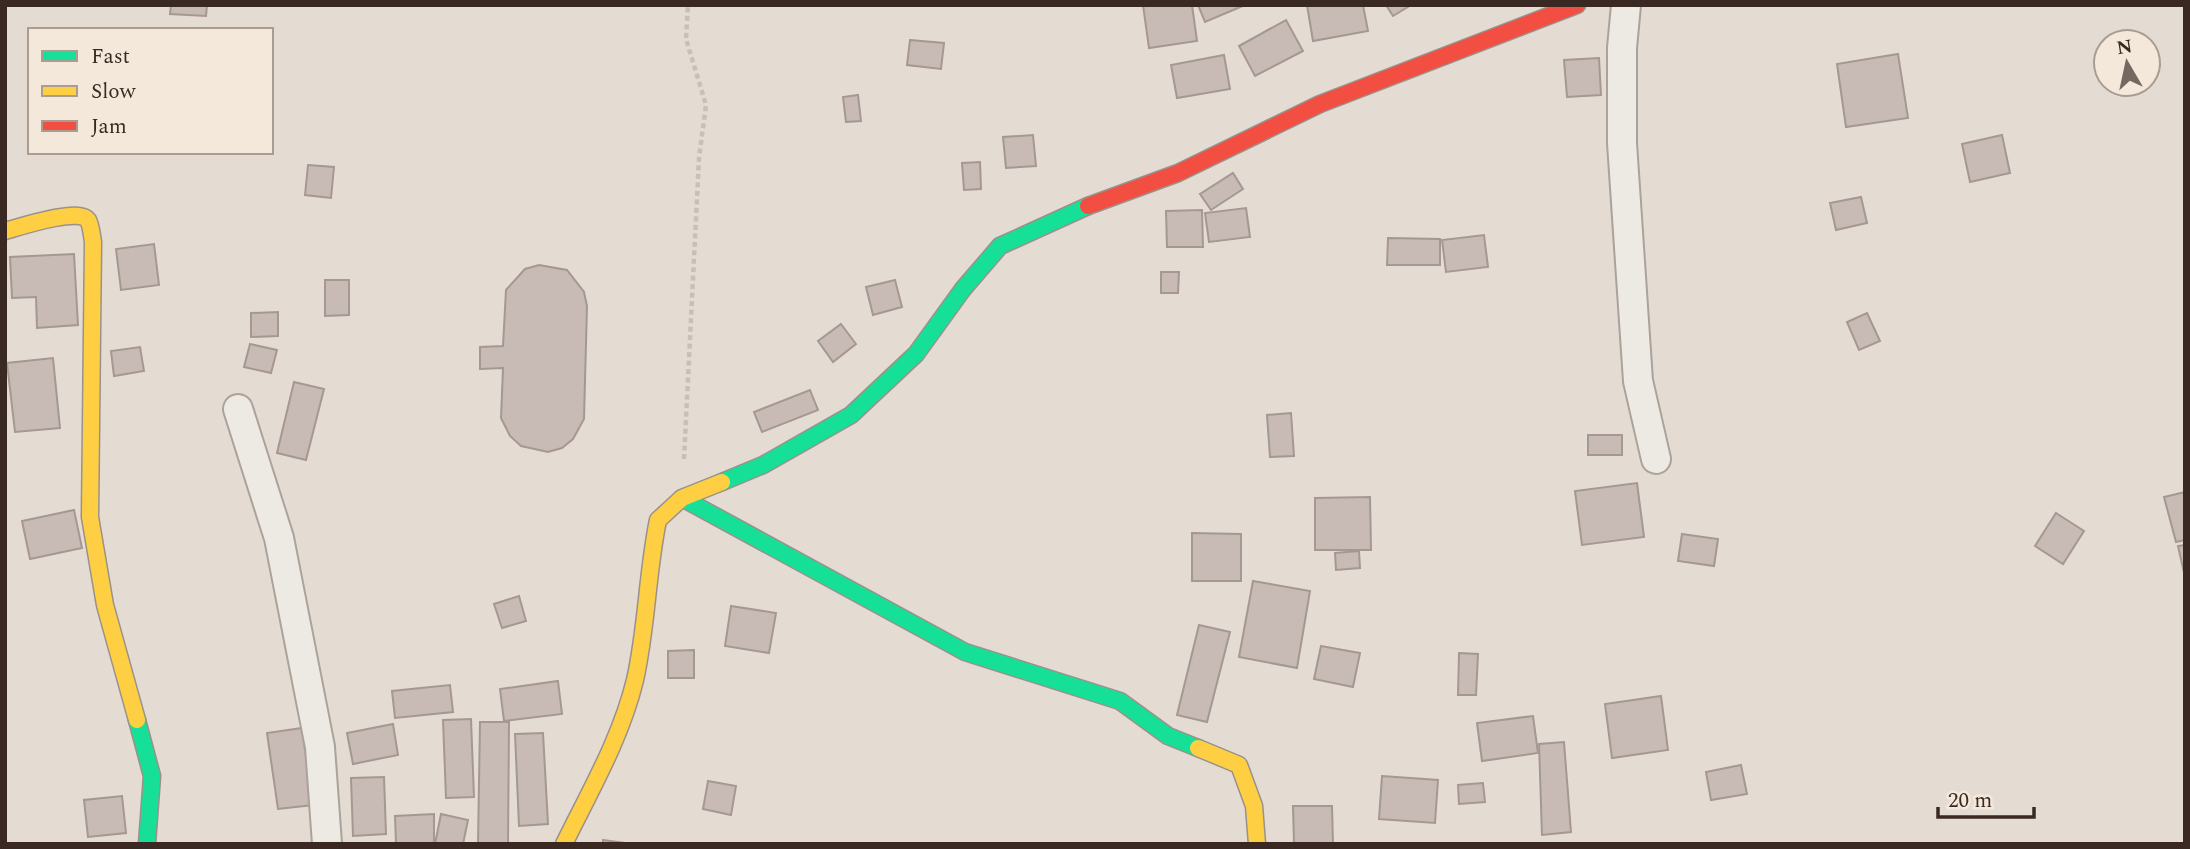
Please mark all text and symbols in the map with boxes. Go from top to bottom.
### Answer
legend [28,28,273,154]
north arrow [2092,28,2162,98]
text: N [2115,32,2135,63]
text: Fast [91,41,130,73]
text: Slow [91,76,137,108]
text: Jam [91,111,127,143]
scale bar [1938,776,2034,820]
text: 20 m [1948,785,1992,817]

